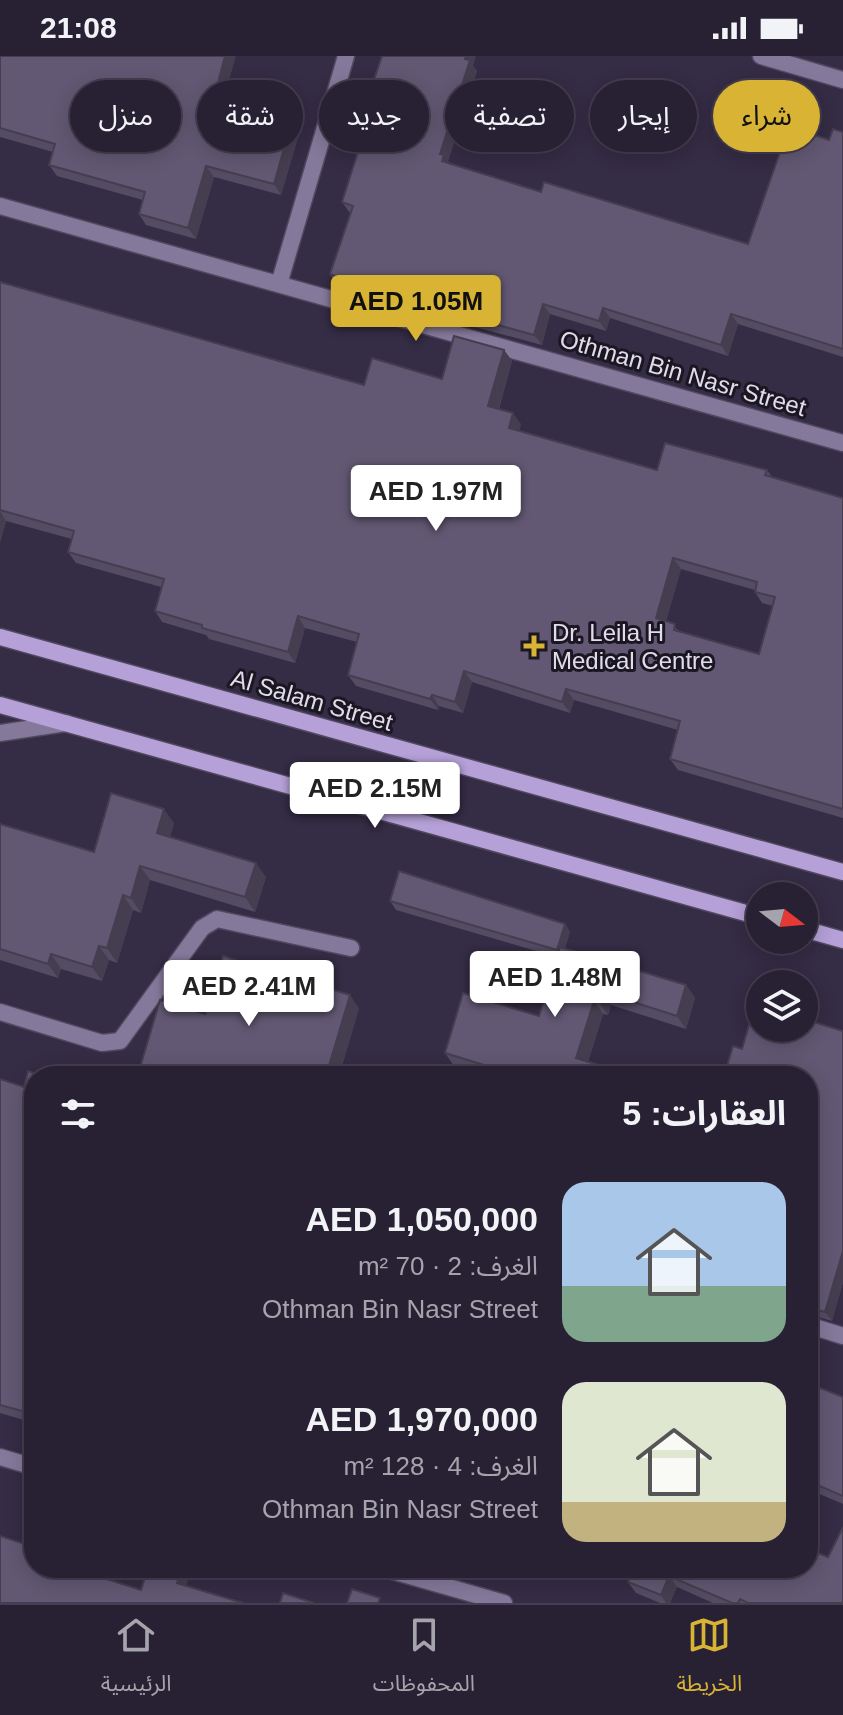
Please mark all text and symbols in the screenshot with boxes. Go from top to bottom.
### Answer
text: 21:08 [40,11,117,44]
chip: منزل [70,80,181,152]
chip: شقة [197,80,303,152]
chip: جديد [319,80,429,152]
chip: تصفية [445,80,574,152]
chip: إيجار [590,80,697,152]
chip: شراء [713,80,820,152]
pin: AED 1.05M [324,275,508,343]
text: AED 1.05M [349,286,483,316]
street label: Othman Bin Nasr Street [557,325,809,421]
pin: AED 1.97M [344,465,528,533]
text: AED 1.97M [369,476,503,506]
place label: Dr. Leila H Medical Centre [552,619,713,674]
marker: Dr. Leila H Medical Centre [523,635,545,657]
street label: Al Salam Street [228,664,396,736]
pin: AED 2.15M [283,762,467,830]
text: AED 2.15M [308,773,442,803]
north arrow [746,882,818,954]
map controls [746,882,818,1042]
pin: AED 1.48M [463,951,647,1019]
pin: AED 2.41M [157,960,341,1028]
text: AED 1.48M [488,962,622,992]
button: layers [746,970,818,1042]
text: AED 2.41M [182,971,316,1001]
icon: filters [56,1092,100,1136]
text: العقارات: 5 [622,1094,786,1132]
text: AED 1,050,000 [306,1200,538,1238]
icon: home [626,1214,722,1310]
text: الغرف: 2 · 70 m² [358,1251,538,1281]
text: Othman Bin Nasr Street [262,1294,538,1324]
text: AED 1,970,000 [306,1400,538,1438]
icon: home [626,1414,722,1510]
text: الغرف: 4 · 128 m² [343,1451,538,1481]
text: Othman Bin Nasr Street [262,1494,538,1524]
tab: الرئيسية [101,1613,171,1707]
tab: المحفوظات [373,1613,475,1707]
tab: الخريطة [676,1613,742,1707]

